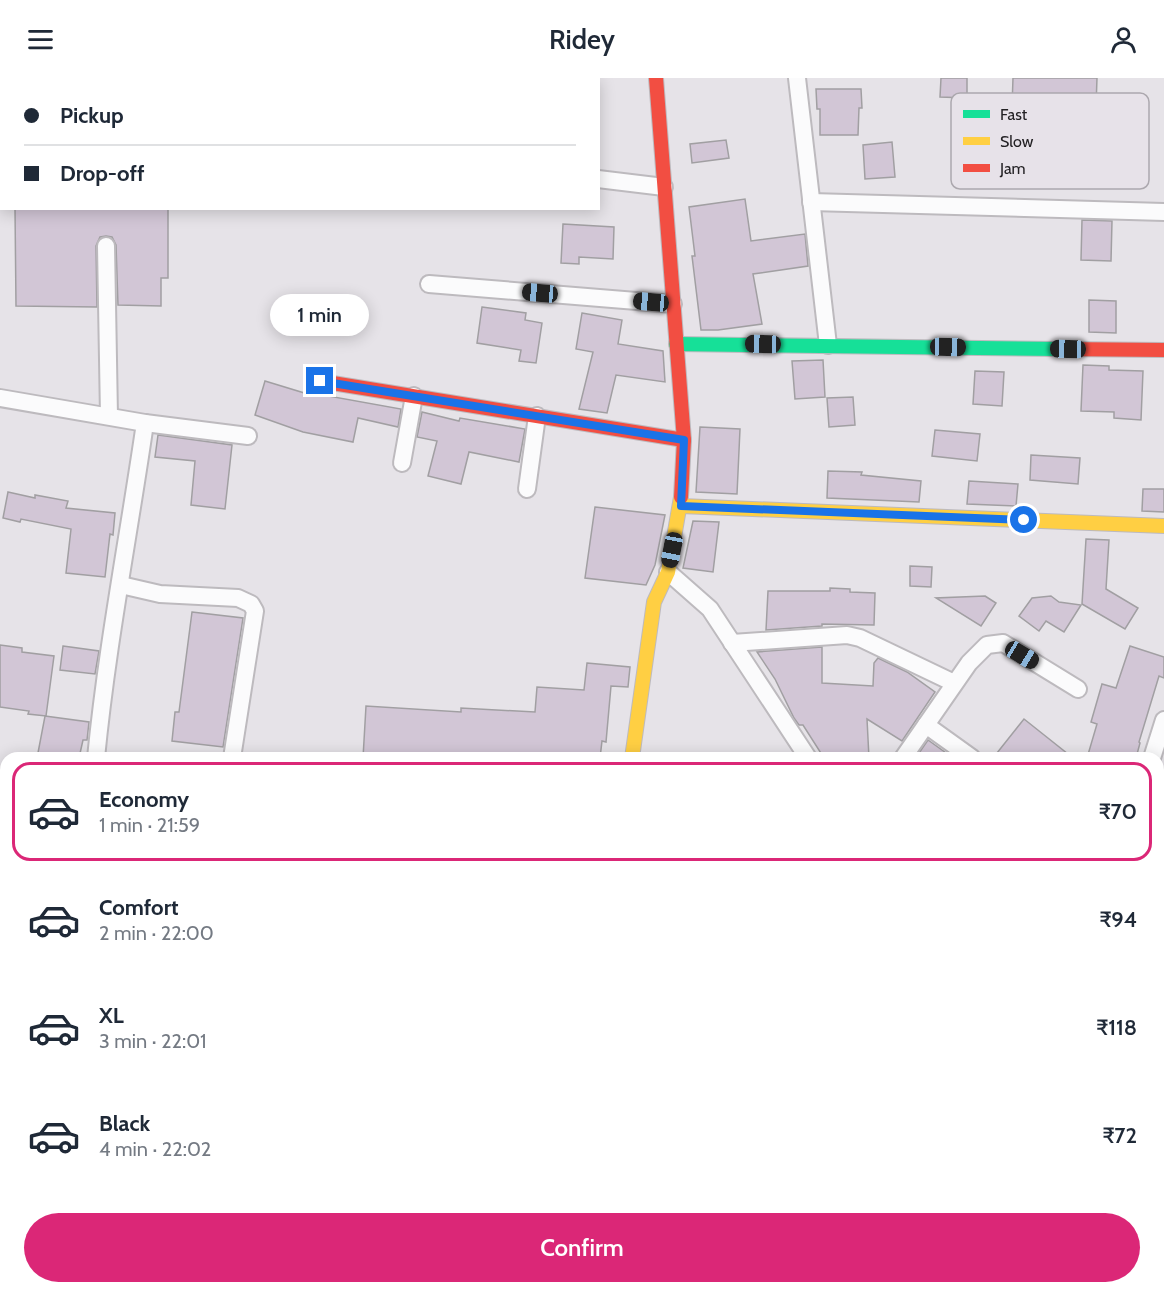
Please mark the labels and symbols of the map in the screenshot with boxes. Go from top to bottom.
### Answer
legend [951,93,1149,189]
text: Fast [1000,105,1028,124]
text: Slow [1000,132,1034,151]
text: Jam [999,159,1026,178]
car [521,282,559,304]
car [632,291,670,313]
callout: 1 min [270,294,370,336]
car [745,335,781,353]
car [930,338,966,356]
car [1050,340,1086,358]
route end [306,367,333,394]
route start [1010,506,1037,533]
car [660,531,684,569]
car [1002,638,1042,672]

